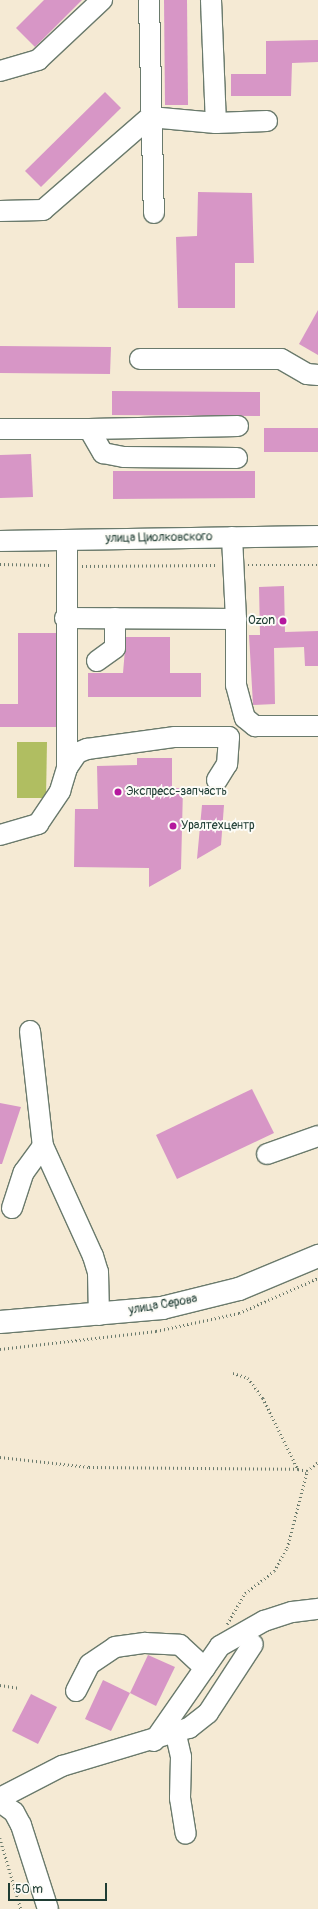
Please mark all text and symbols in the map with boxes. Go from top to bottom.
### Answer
street label: улица Циолковского [105,530,213,546]
place label: Ozon [248,614,275,628]
marker: Ozon [278,616,288,626]
place label: Экспресс-запчасть [126,785,227,799]
marker: Экспресс-запчасть [113,787,123,797]
place label: Уралтехцентр [181,819,255,833]
marker: Уралтехцентр [168,821,178,831]
street label: улица Серова [128,1292,198,1318]
scale bar [10,1875,109,1901]
text: 50 m [15,1882,43,1897]

